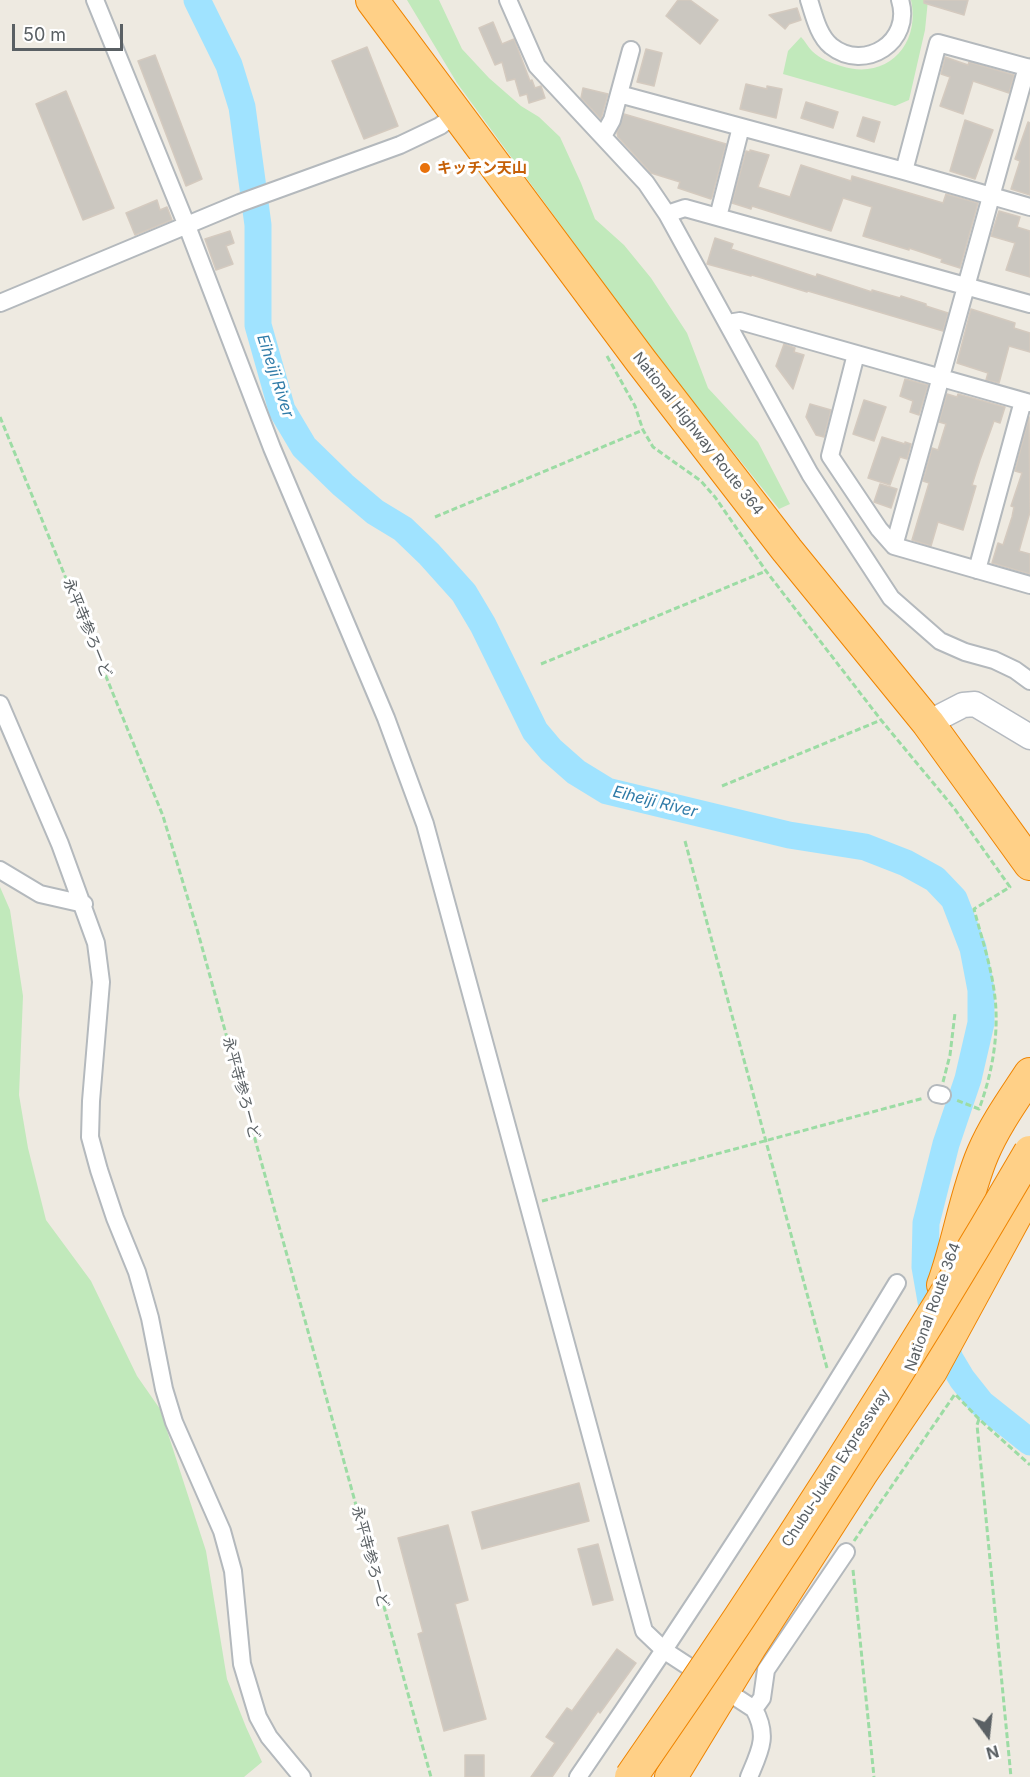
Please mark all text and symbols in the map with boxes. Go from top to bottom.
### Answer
scale bar [15,12,126,50]
text: 50 m [23,24,66,45]
place label: キッチン天山 [437,159,527,177]
marker: キッチン天山 [418,161,432,175]
water label: Eiheiji River [253,332,297,420]
street label: National Highway Route 364 [629,349,767,519]
street label: 永平寺参ろーど [59,576,115,680]
water label: Eiheiji River [611,782,699,822]
street label: 永平寺参ろーど [219,1035,263,1141]
street label: National Route 364 [901,1240,965,1374]
street label: Chubu-Jukan Expressway [778,1386,894,1550]
street label: 永平寺参ろーど [348,1504,392,1610]
north arrow [958,1705,1018,1765]
text: N [984,1741,1001,1764]

